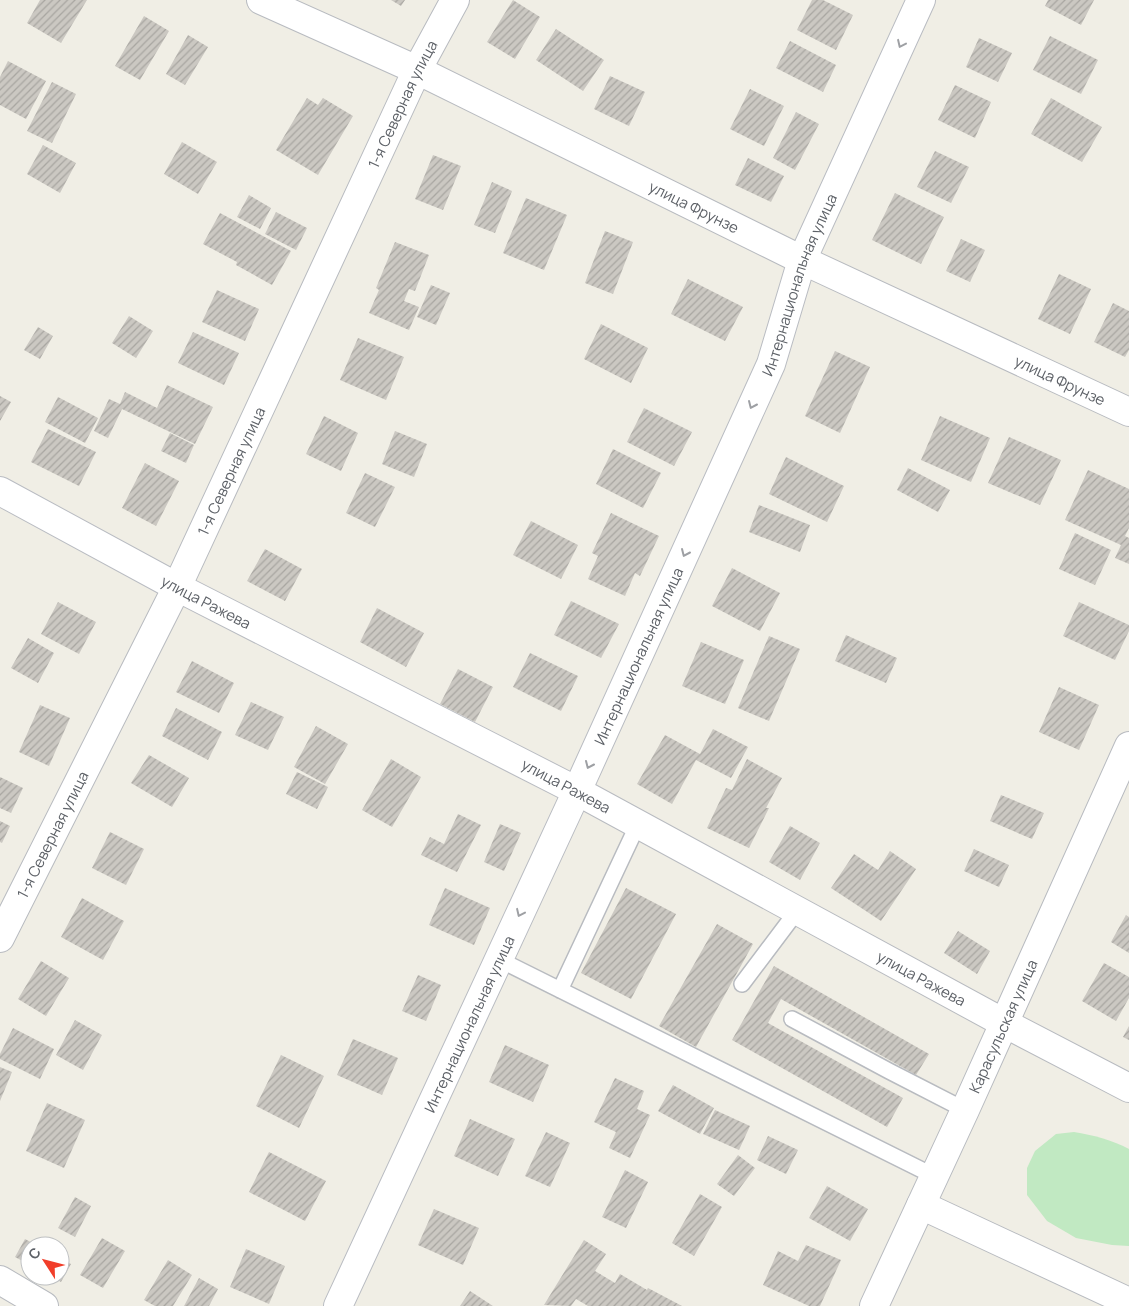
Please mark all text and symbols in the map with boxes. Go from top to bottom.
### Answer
street label: 1-я Северная улица [362,36,442,171]
one-way arrow [897,39,907,48]
street label: улица Фрунзе [646,176,743,238]
street label: Интернациональная улица [756,190,842,379]
street label: улица Фрунзе [1011,350,1109,410]
one-way arrow [747,400,758,409]
street label: 1-я Северная улица [192,403,270,539]
one-way arrow [680,548,691,557]
street label: Интернациональная улица [589,564,688,748]
street label: улица Ражева [158,570,255,633]
street label: улица Ражева [518,754,614,818]
one-way arrow [584,760,595,769]
street label: 1-я Северная улица [11,767,93,901]
one-way arrow [516,907,526,916]
street label: Интернациональная улица [419,932,519,1116]
street label: улица Ражева [873,945,970,1011]
street label: Карасульская улица [963,956,1042,1096]
north arrow [20,1236,70,1286]
text: С [23,1243,45,1263]

